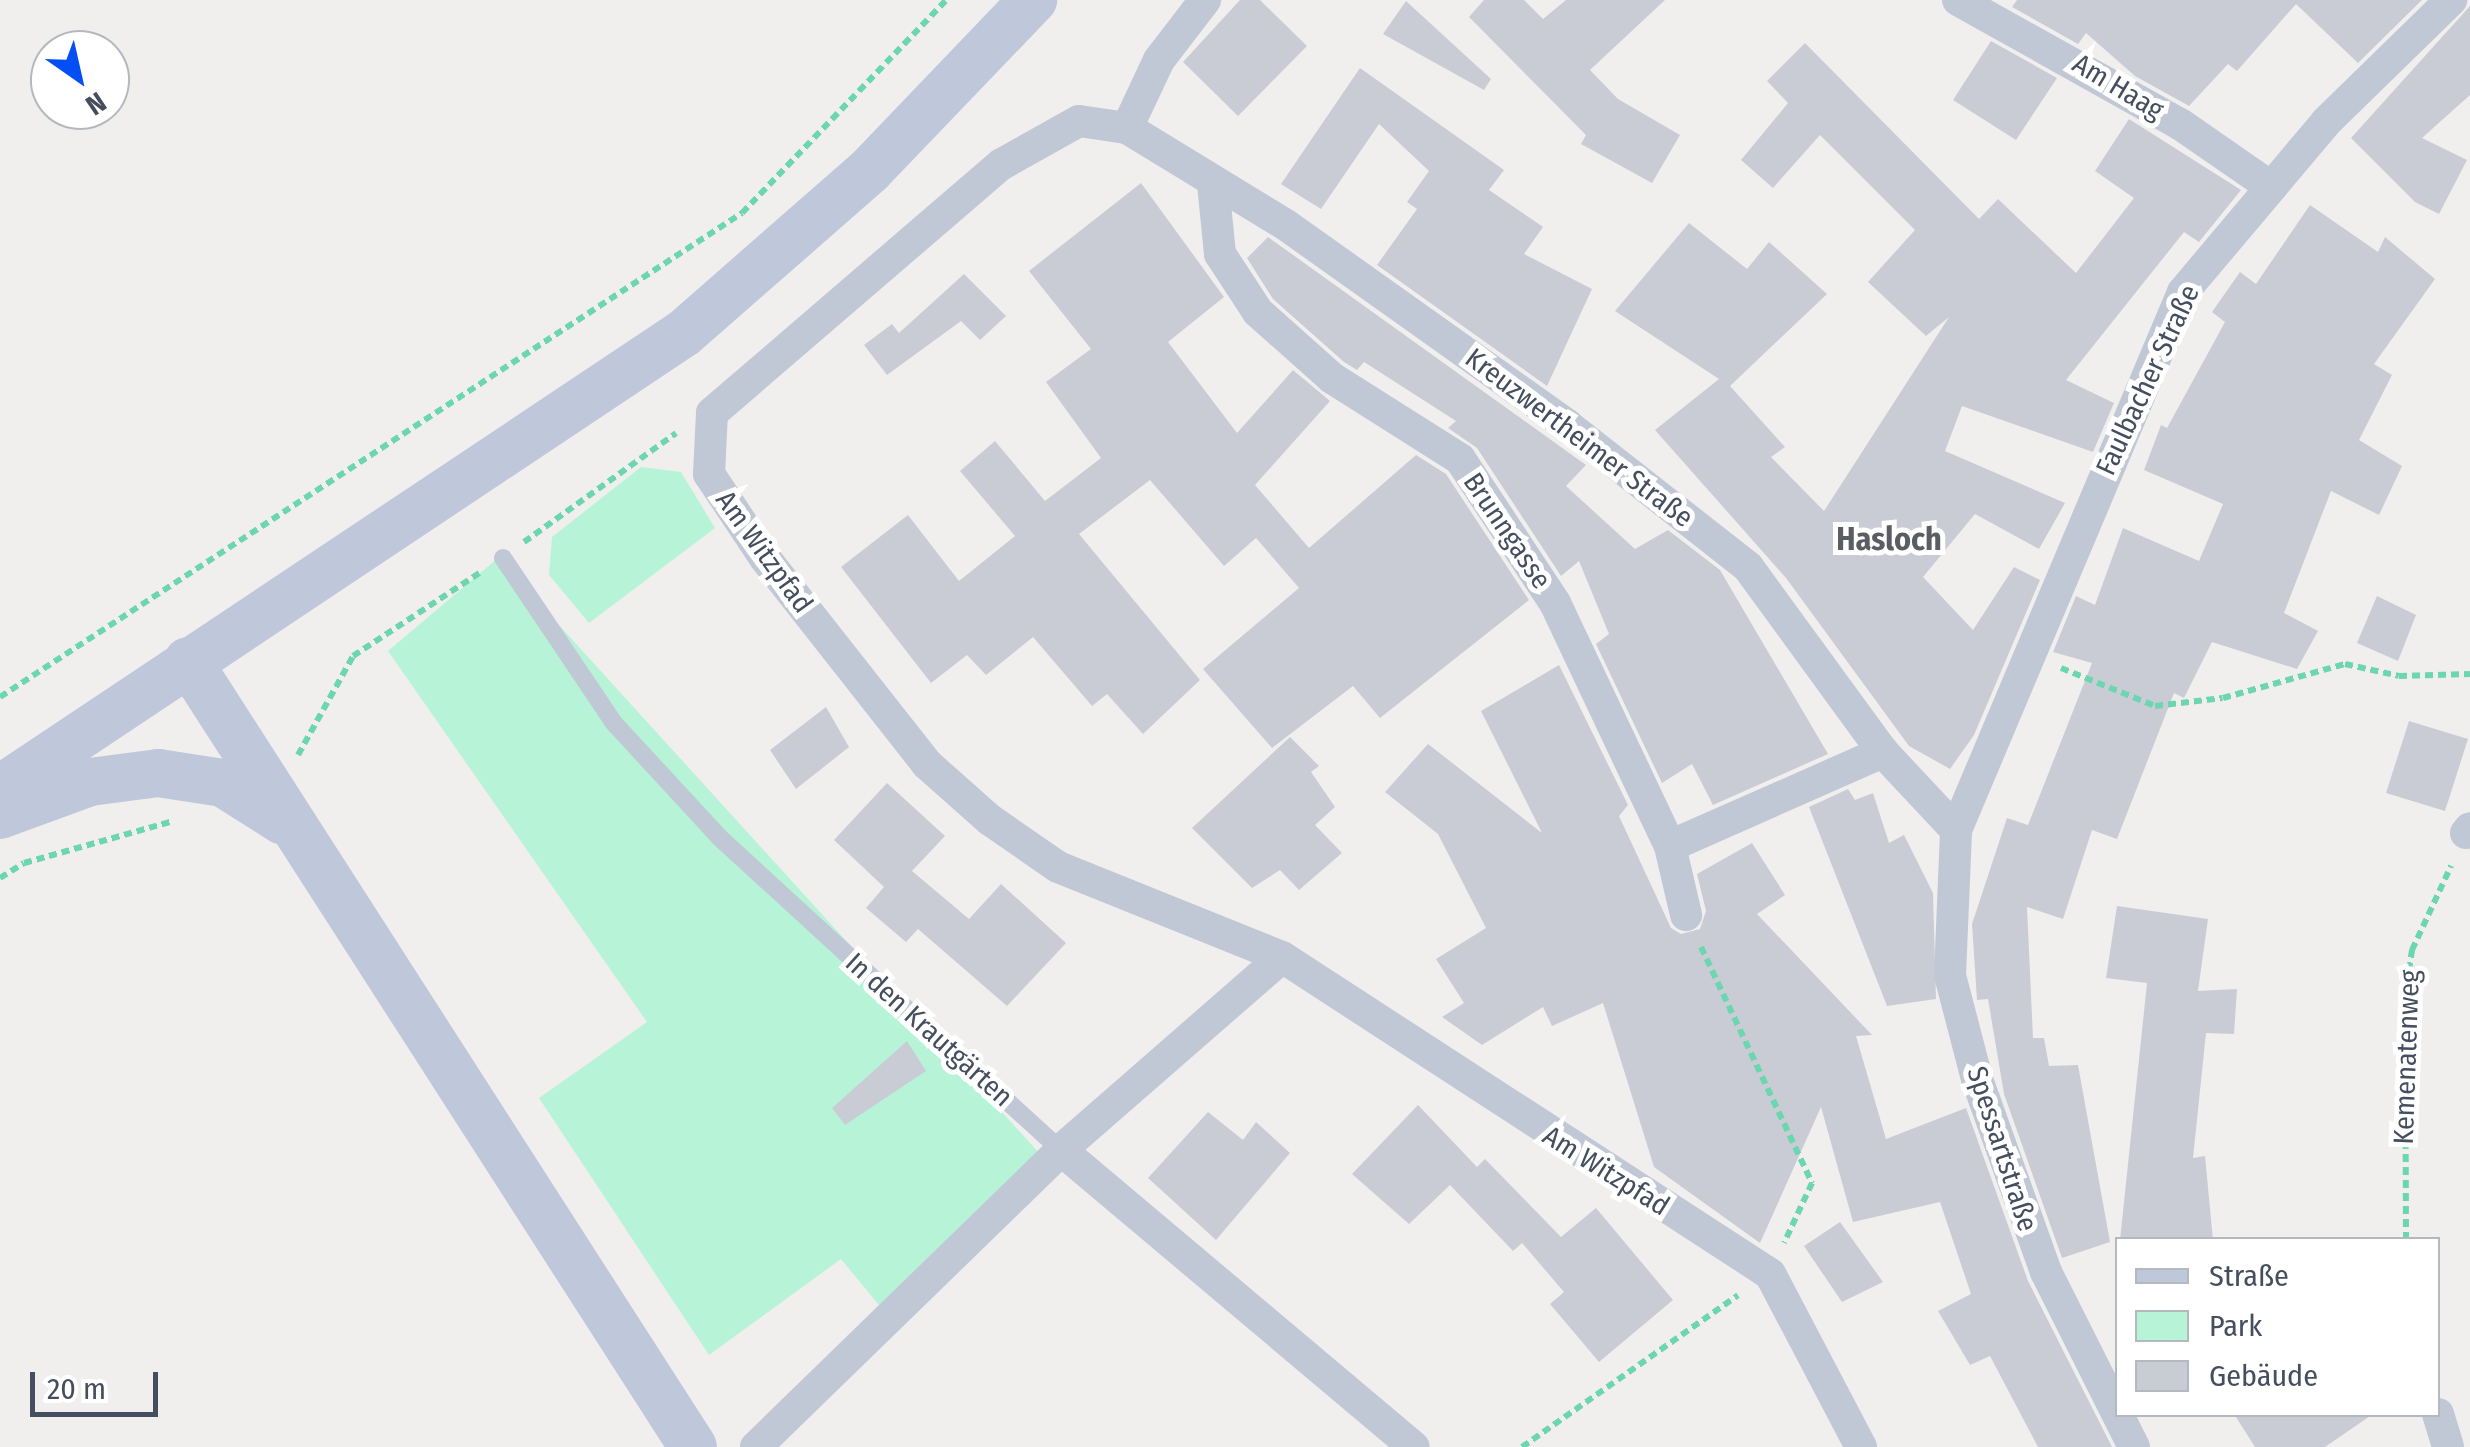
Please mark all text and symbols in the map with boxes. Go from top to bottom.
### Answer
north arrow [30,30,130,130]
street label: Am Haag [2066,47,2170,127]
text: N [80,85,112,122]
street label: Faulbacher Straße [2089,280,2207,480]
street label: Kreuzwertheimer Straße [1459,341,1699,535]
street label: Brunngasse [1456,467,1558,595]
street label: Am Witzpfad [708,484,820,620]
district label: Hasloch [1836,520,1942,558]
street label: In den Krautgärten [839,946,1019,1114]
street label: Kemenatenweg [2387,969,2427,1145]
street label: Spessartstraße [1960,1062,2044,1236]
street label: Am Witzpfad [1537,1119,1675,1223]
legend [2115,1237,2440,1417]
text: Straße [2209,1258,2289,1294]
text: Park [2209,1308,2262,1344]
scale bar [35,1352,162,1414]
text: Gebäude [2209,1358,2318,1394]
text: 20 m [47,1371,106,1407]

